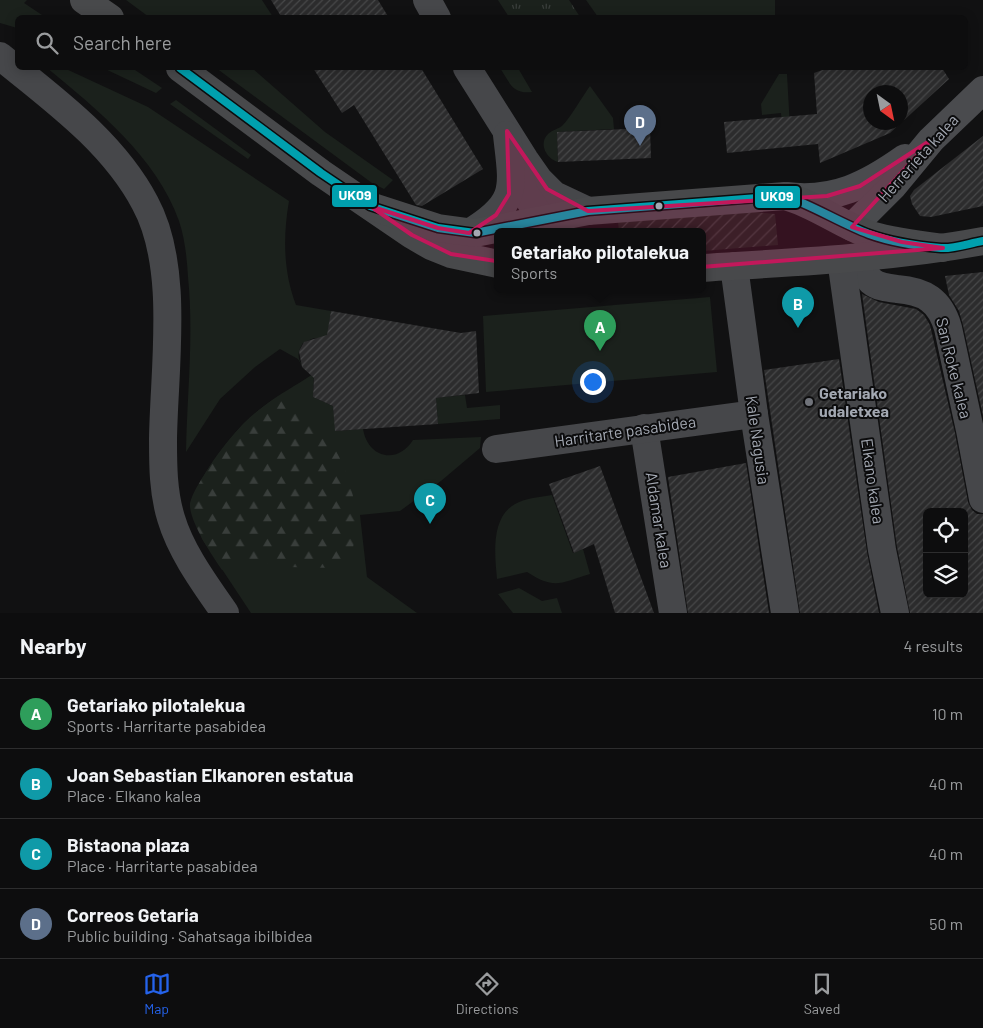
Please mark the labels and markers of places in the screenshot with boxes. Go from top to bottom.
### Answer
pin: D [624,105,656,146]
unlabelled marker [654,201,664,211]
unlabelled marker [472,228,482,238]
pin: B [782,287,814,328]
pin: A [584,310,616,351]
place label: Getariako udaletxea [819,383,889,420]
marker: Getariako udaletxea [803,396,815,408]
pin: C [414,483,446,524]

